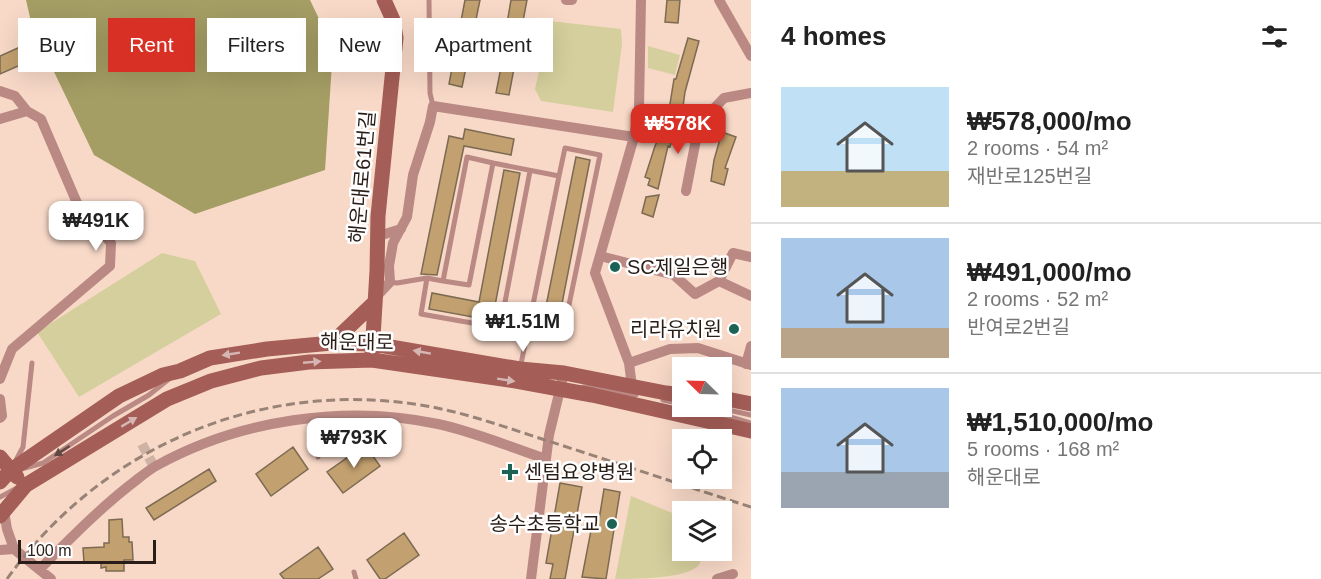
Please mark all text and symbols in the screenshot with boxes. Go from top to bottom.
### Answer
chip: Buy [18,18,96,72]
chip: Rent [108,18,195,72]
chip: Filters [207,18,306,72]
chip: New [318,18,402,72]
chip: Apartment [414,18,553,72]
icon: filters [1258,20,1291,53]
text: 4 homes [781,21,887,51]
pin: ₩578K [636,104,720,155]
text: ₩578,000/mo [967,106,1132,136]
street label: 해운대로61번길 [345,110,379,244]
icon: home [829,111,901,183]
text: ₩578K [645,112,711,134]
text: 2 rooms · 54 m² [967,137,1108,159]
text: 재반로125번길 [967,165,1092,187]
pin: ₩491K [54,201,138,252]
text: ₩491K [63,209,129,231]
place label: SC제일은행 [627,256,728,278]
text: ₩491,000/mo [967,257,1132,287]
marker: SC제일은행 [608,260,622,274]
icon: home [829,262,901,334]
text: 2 rooms · 52 m² [967,288,1108,310]
pin: ₩1.51M [474,302,572,353]
text: ₩1.51M [486,310,560,332]
text: 반여로2번길 [967,316,1070,338]
place label: 리라유치원 [630,318,722,340]
marker: 리라유치원 [727,322,741,336]
street label: 해운대로 [320,330,394,354]
one-way arrow [413,347,432,356]
one-way arrow [221,350,240,359]
one-way arrow [303,357,322,367]
north arrow [672,357,732,417]
map controls [672,357,732,561]
one-way arrow [496,375,515,384]
text: ₩1,510,000/mo [967,407,1153,437]
icon: home [829,412,901,484]
one-way arrow [121,416,137,427]
pin: ₩793K [312,418,396,469]
text: ₩793K [321,426,387,448]
button: locate [672,429,732,489]
text: 5 rooms · 168 m² [967,438,1119,460]
one-way arrow [55,445,71,457]
place label: 센텀요양병원 [524,461,634,483]
marker: 센텀요양병원 [501,463,519,481]
text: 해운대로 [967,466,1041,488]
button: layers [672,501,732,561]
place label: 송수초등학교 [490,513,600,535]
marker: 송수초등학교 [605,517,619,531]
scale bar [18,537,156,564]
text: 100 m [27,542,71,559]

